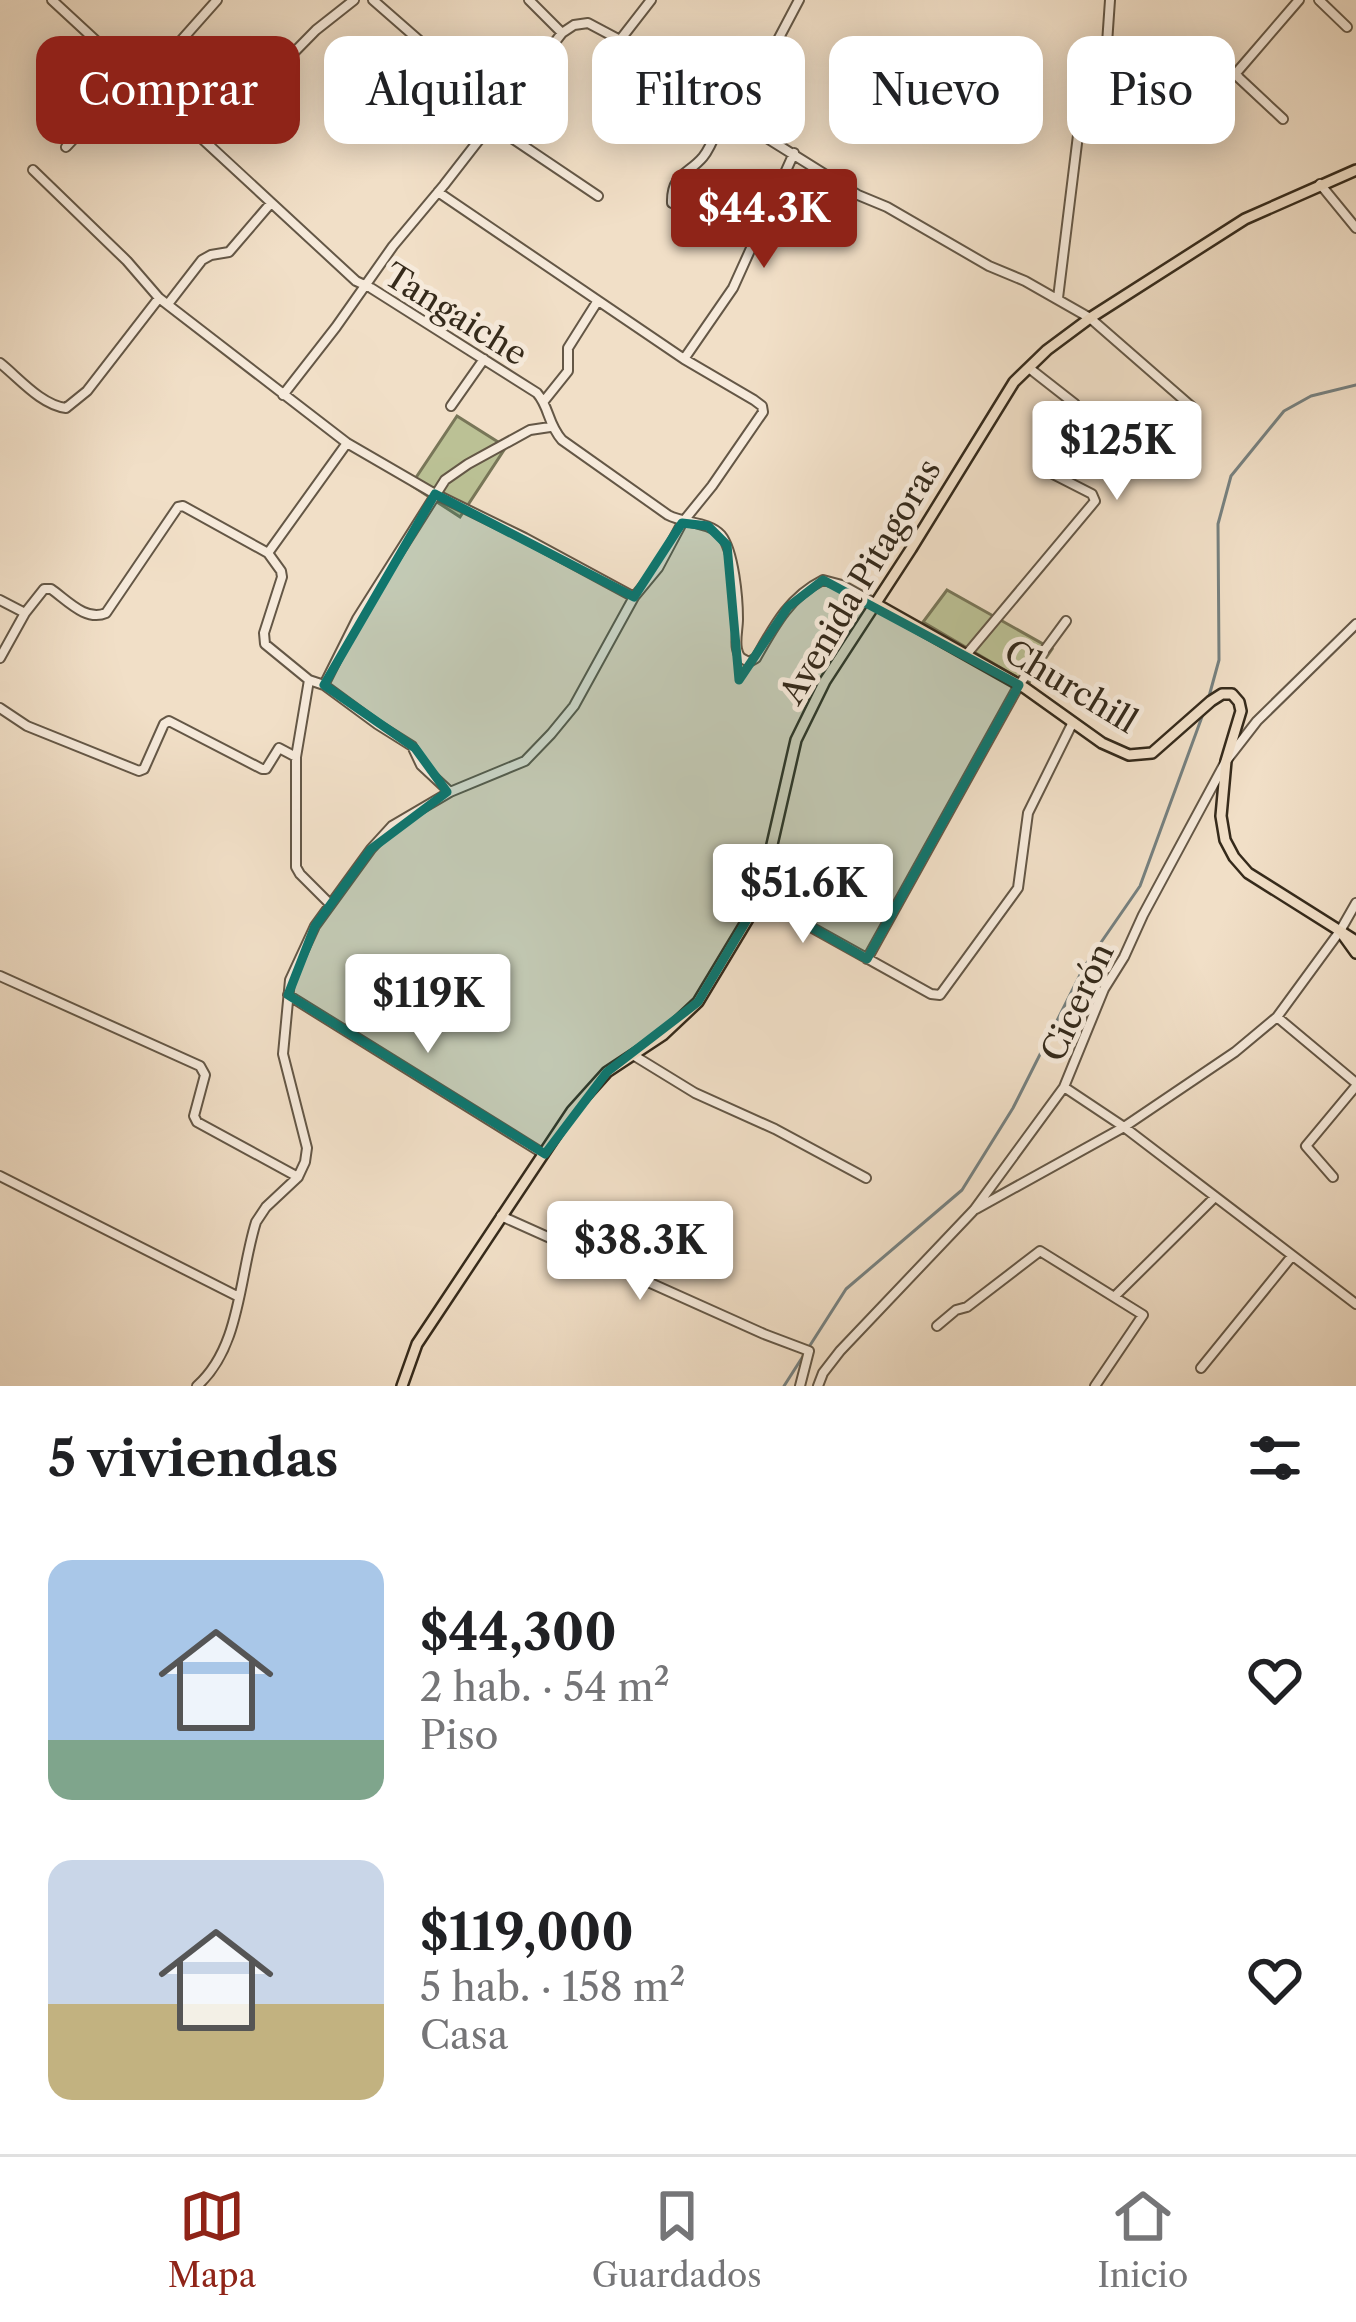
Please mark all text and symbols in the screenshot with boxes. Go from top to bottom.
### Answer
chip: Comprar [36,36,300,144]
chip: Alquilar [324,36,568,144]
chip: Filtros [592,36,805,144]
chip: Nuevo [829,36,1043,144]
chip: Piso [1067,36,1235,144]
pin: $44.3K [666,169,862,271]
text: $44.3K [698,184,830,232]
street label: Tangaiche [377,254,535,374]
pin: $125K [1033,401,1201,503]
text: $125K [1059,416,1175,464]
street label: Avenida Pitagoras [771,451,950,712]
street label: Churchill [997,631,1145,742]
pin: $51.6K [705,844,901,946]
text: $51.6K [740,859,866,907]
street label: Cicerón [1032,937,1123,1068]
pin: $119K [344,954,512,1056]
text: $119K [372,969,484,1017]
pin: $38.3K [542,1201,738,1303]
text: $38.3K [574,1216,706,1264]
icon: filters [1242,1425,1308,1491]
text: 5 viviendas [48,1427,338,1489]
text: $44,300 [420,1601,617,1663]
icon: home [144,1608,288,1752]
icon: heart [1242,1647,1308,1713]
text: 2 hab. · 54 m² [420,1663,670,1711]
text: Piso [420,1711,499,1759]
text: $119,000 [420,1901,634,1963]
icon: home [144,1908,288,2052]
icon: heart [1242,1947,1308,2013]
text: 5 hab. · 158 m² [420,1963,685,2011]
text: Casa [420,2011,508,2059]
tab: Mapa [168,2183,256,2296]
tab: Guardados [592,2183,762,2296]
tab: Inicio [1097,2183,1188,2296]

